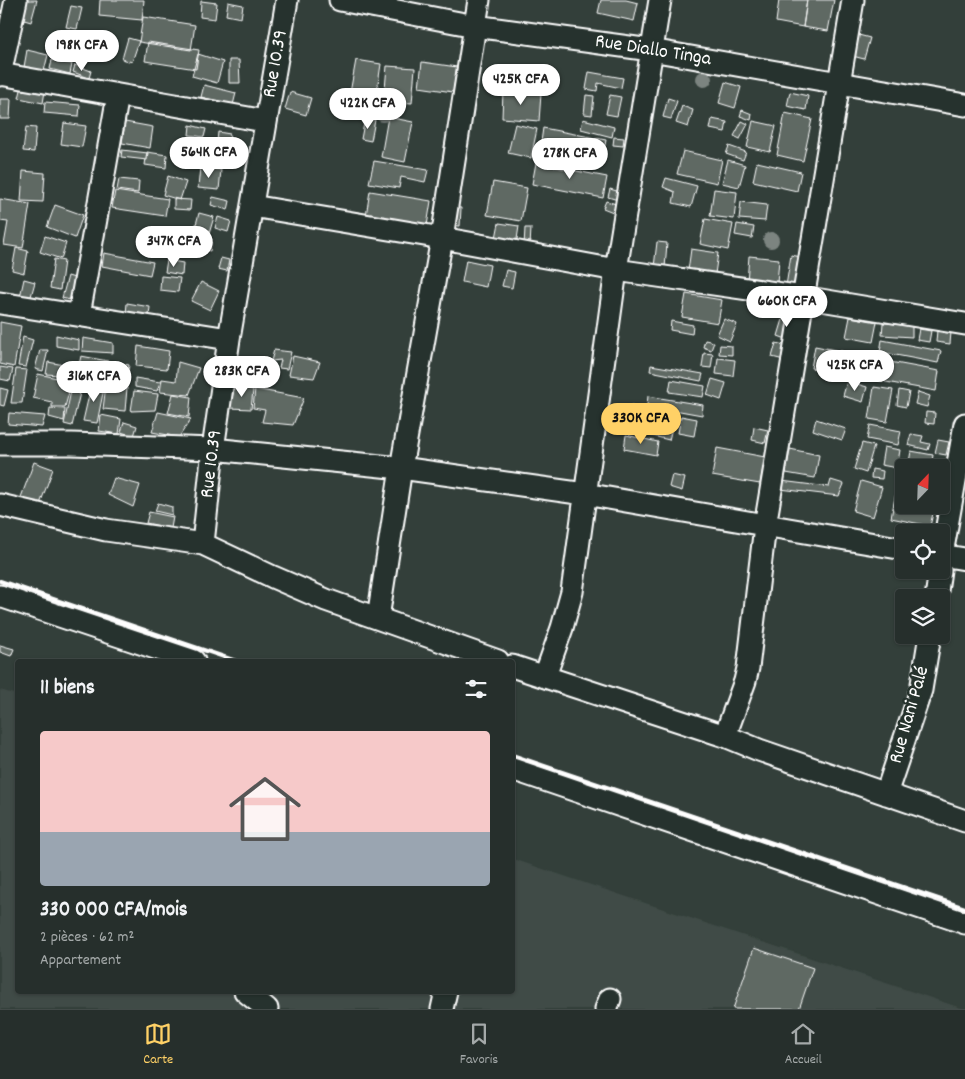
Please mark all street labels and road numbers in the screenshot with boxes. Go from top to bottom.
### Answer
street label: Rue 10.39 [256,28,296,100]
street label: Rue Diallo Tinga [593,28,714,74]
street label: Rue 10.39 [194,428,230,500]
street label: Rue Nani Palé [883,663,937,767]

